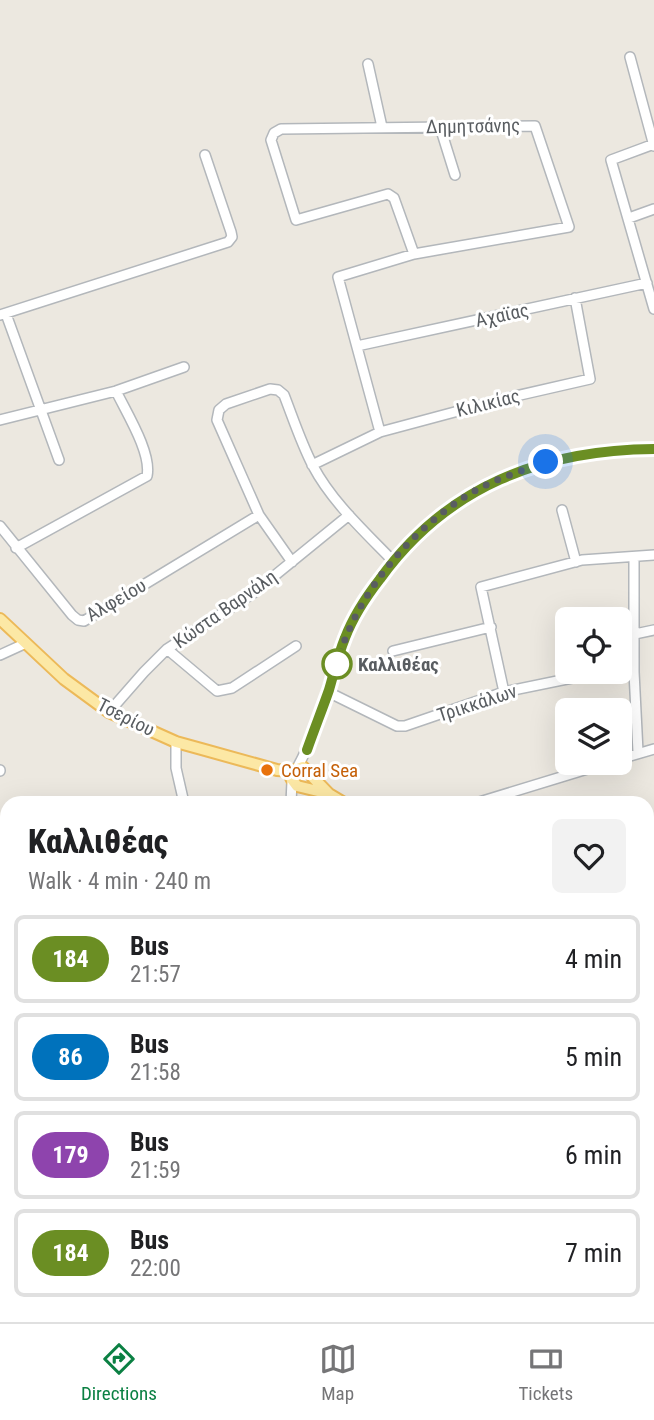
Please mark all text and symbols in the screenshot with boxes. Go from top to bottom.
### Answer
street label: Δημητσάνης [426,114,520,138]
street label: Αχαϊας [473,298,531,332]
street label: Κιλικίας [454,384,522,422]
your location [528,444,563,479]
street label: Κώστα Βαρνάλη [169,565,281,653]
street label: Αλφείου [82,574,150,626]
map controls [555,607,632,775]
button: locate [555,607,632,684]
marker: Καλλιθέας [322,649,352,679]
place label: Καλλιθέας [358,653,439,676]
street label: Τρικκάλων [434,679,520,727]
street label: Τσερίου [93,693,159,741]
button: layers [555,698,632,775]
place label: Corral Sea [281,759,358,782]
marker: Corral Sea [259,762,275,778]
button: heart [552,819,626,893]
text: Καλλιθέας [28,822,168,861]
text: Walk · 4 min · 240 m [28,868,211,895]
text: Bus [130,931,169,961]
text: 4 min [565,944,622,974]
text: 184 [52,945,89,973]
text: 21:57 [130,961,181,988]
text: Bus [130,1029,169,1059]
text: 5 min [565,1042,622,1072]
text: 86 [58,1043,83,1071]
text: 21:58 [130,1059,181,1086]
text: Bus [130,1127,169,1157]
text: 6 min [565,1140,622,1170]
text: 179 [52,1141,89,1169]
text: 21:59 [130,1157,181,1184]
text: Bus [130,1225,169,1255]
text: 7 min [565,1238,622,1268]
text: 184 [52,1239,89,1267]
text: 22:00 [130,1255,181,1282]
tab: Directions [81,1340,157,1405]
tab: Map [319,1340,357,1405]
tab: Tickets [518,1340,573,1405]

